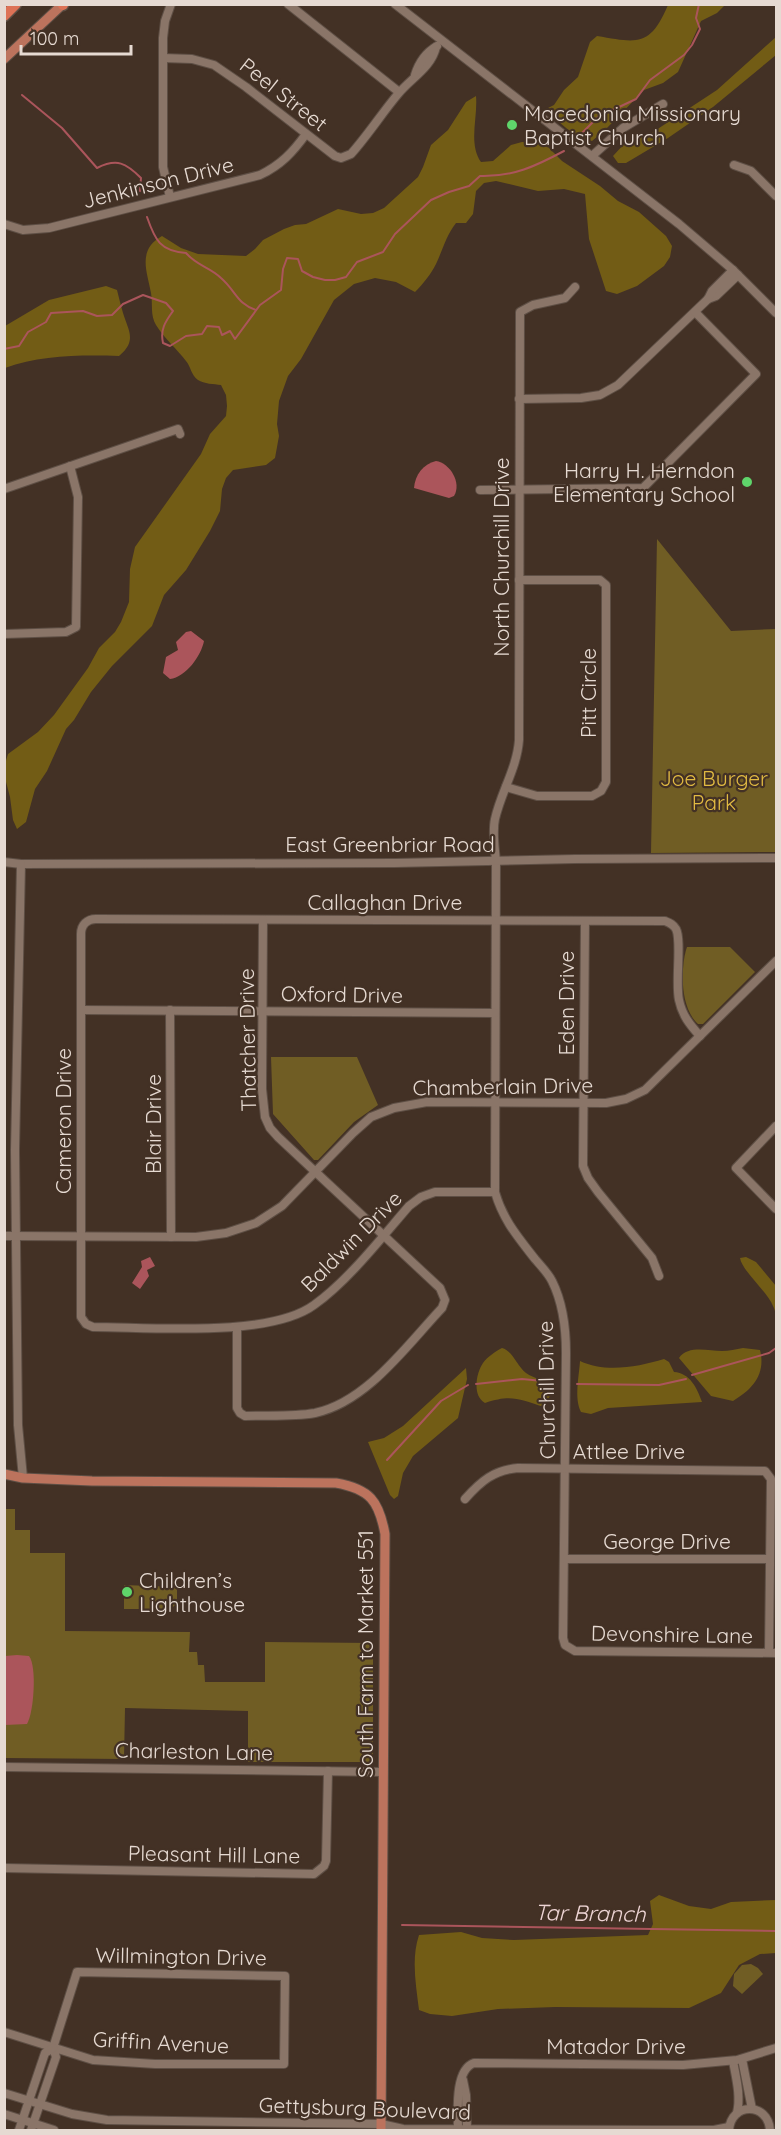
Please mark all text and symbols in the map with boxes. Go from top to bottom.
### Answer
scale bar [21,18,130,56]
text: 100 m [30,27,79,50]
street label: Peel Street [235,52,333,136]
place label: Macedonia Missionary Baptist Church [524,100,741,150]
marker: Macedonia Missionary Baptist Church [505,118,519,132]
street label: Jenkinson Drive [80,151,236,213]
street label: North Churchill Drive [488,457,514,657]
place label: Harry H. Herndon Elementary School [553,457,735,507]
marker: Harry H. Herndon Elementary School [740,475,754,489]
street label: Pitt Circle [575,648,601,738]
park label: Joe Burger Park [660,765,768,815]
street label: East Greenbriar Road [285,831,495,857]
street label: Callaghan Drive [307,889,463,915]
street label: Eden Drive [553,951,579,1055]
street label: Thatcher Drive [233,968,261,1112]
street label: Oxford Drive [281,980,403,1008]
street label: Cameron Drive [50,1048,76,1194]
street label: Chamberlain Drive [412,1071,594,1101]
street label: Blair Drive [140,1074,166,1174]
street label: Baldwin Drive [295,1185,407,1297]
street label: Churchill Drive [532,1321,560,1459]
street label: Attlee Drive [573,1438,685,1464]
street label: George Drive [603,1528,731,1554]
street label: South Farm to Market 551 [352,1530,378,1778]
place label: Children’s Lighthouse [139,1567,245,1617]
marker: Children’s Lighthouse [120,1585,134,1599]
street label: Devonshire Lane [591,1620,753,1648]
street label: Charleston Lane [115,1737,273,1765]
street label: Pleasant Hill Lane [128,1839,300,1869]
water label: Tar Branch [534,1898,646,1928]
street label: Willmington Drive [95,1942,267,1970]
street label: Griffin Avenue [92,2025,230,2059]
street label: Matador Drive [546,2033,686,2059]
street label: Gettysburg Boulevard [258,2091,472,2125]

